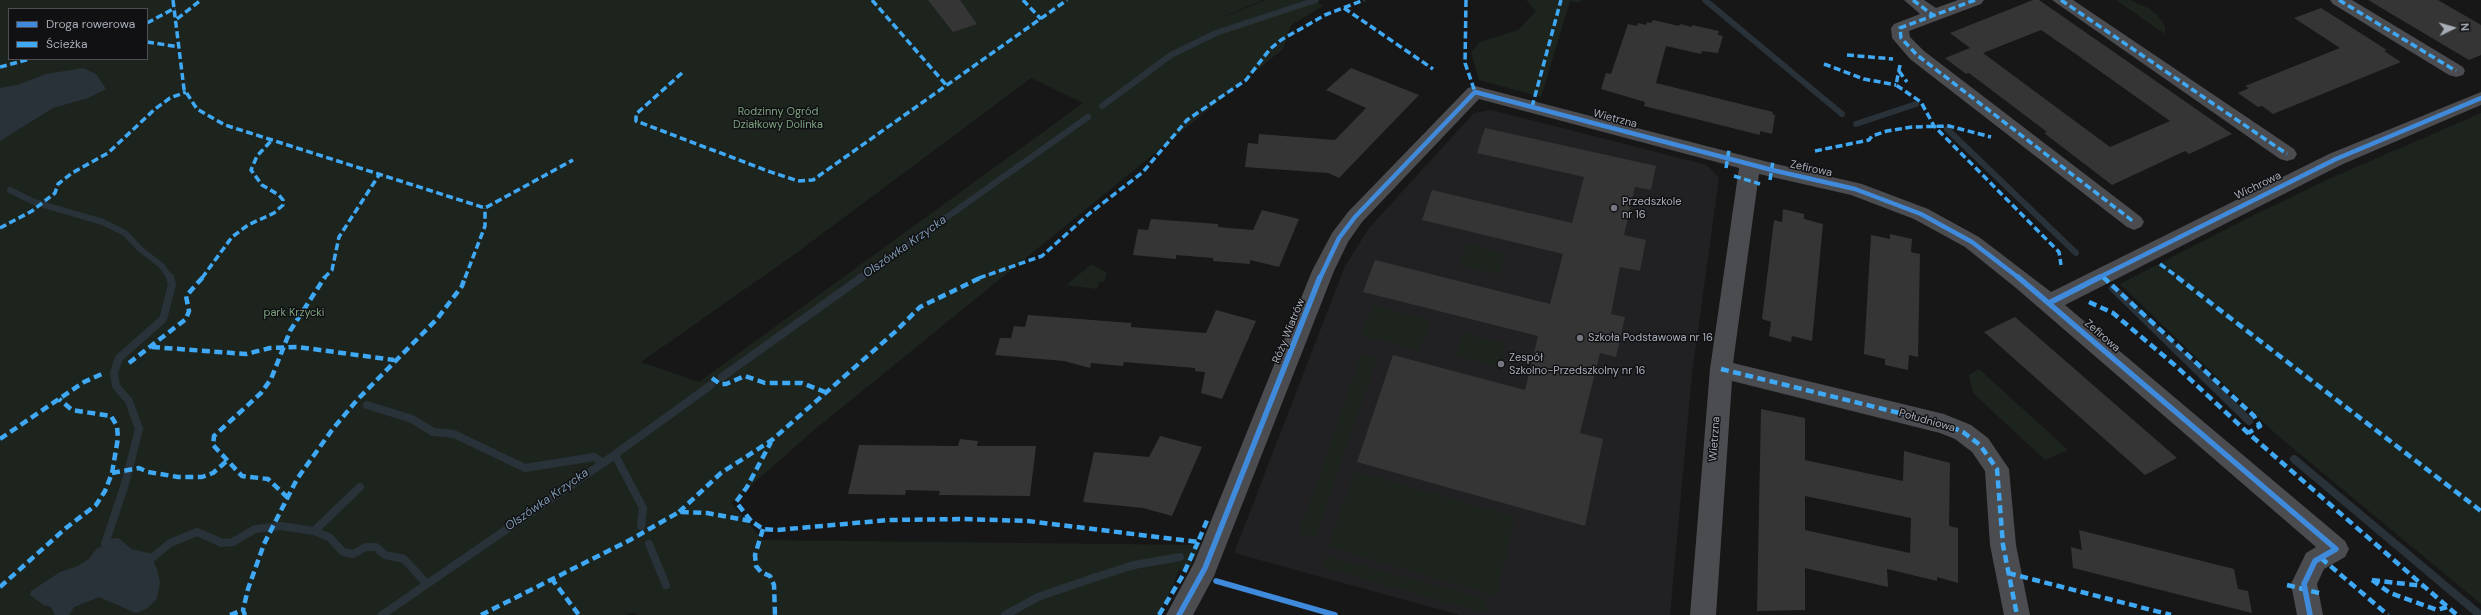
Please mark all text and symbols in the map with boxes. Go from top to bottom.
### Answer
legend [8,8,148,60]
north arrow [2433,8,2473,48]
text: Droga rowerowa [46,16,135,32]
text: N [2458,22,2472,32]
text: Ścieżka [46,36,88,52]
park label: Rodzinny Ogród Działkowy Dolinka [733,105,823,131]
street label: Wietrzna [1592,107,1638,131]
street label: Zefirowa [1789,158,1833,180]
street label: Wichrowa [2233,169,2283,203]
place label: Przedszkole nr 16 [1622,195,1682,221]
marker: Przedszkole nr 16 [1609,203,1619,213]
water label: Olszówka Krzycka [861,213,949,281]
street label: Róży Wiatrów [1270,297,1308,365]
park label: park Krzycki [263,306,325,320]
street label: Zefirowa [2082,317,2122,355]
place label: Szkoła Podstawowa nr 16 [1588,331,1713,345]
marker: Szkoła Podstawowa nr 16 [1575,333,1585,343]
place label: Zespół Szkolno-Przedszkolny nr 16 [1509,351,1645,377]
marker: Zespół Szkolno-Przedszkolny nr 16 [1496,359,1506,369]
street label: Południowa [1897,407,1957,435]
street label: Wietrzna [1707,416,1723,462]
water label: Olszówka Krzycka [503,466,591,534]

